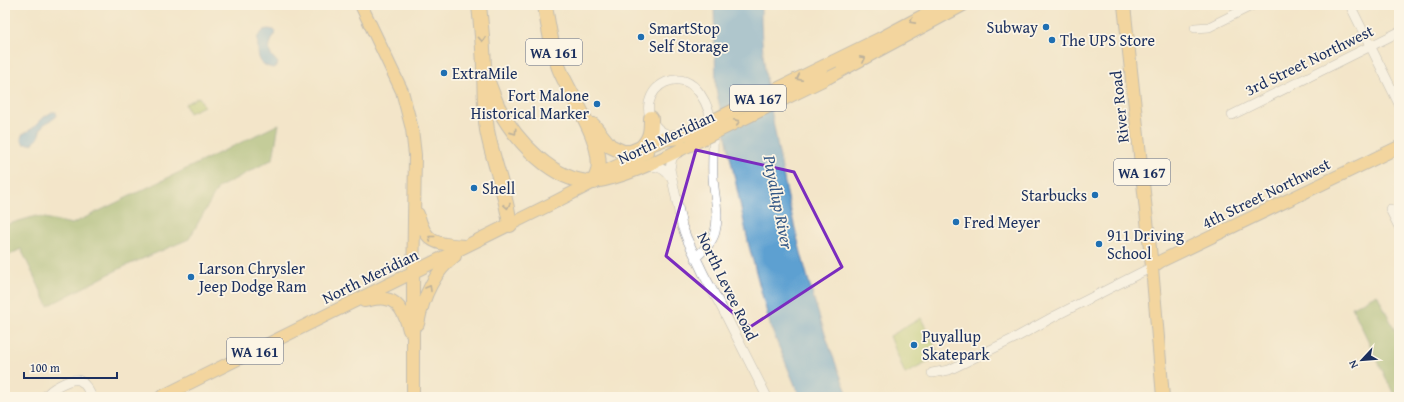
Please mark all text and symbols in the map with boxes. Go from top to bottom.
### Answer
place label: Subway [987,15,1038,39]
place label: SmartStop Self Storage [649,16,729,58]
one-way arrow [909,17,916,24]
street label: 3rd Street Northwest [1241,18,1378,102]
marker: Subway [1041,22,1051,32]
place label: The UPS Store [1060,28,1155,52]
marker: SmartStop Self Storage [636,32,646,42]
marker: The UPS Store [1047,35,1057,45]
one-way arrow [477,36,486,42]
road number: WA 161 [526,39,582,65]
one-way arrow [859,56,866,63]
place label: ExtraMile [452,61,518,85]
marker: ExtraMile [439,68,449,78]
street label: River Road [1103,69,1135,144]
one-way arrow [795,73,803,81]
place label: Fort Malone Historical Marker [471,83,589,125]
road number: WA 167 [730,85,786,111]
marker: Fort Malone Historical Marker [592,99,602,109]
street label: North Meridian [613,104,719,170]
one-way arrow [733,119,740,127]
one-way arrow [509,128,517,135]
street label: 4th Street Northwest [1198,151,1335,235]
water label: Puyallup River [757,152,800,252]
road number: WA 167 [1114,159,1170,185]
place label: Shell [482,176,516,200]
marker: Shell [469,183,479,193]
place label: Starbucks [1021,183,1087,207]
marker: Starbucks [1090,190,1100,200]
one-way arrow [502,203,511,209]
place label: Fred Meyer [964,210,1041,234]
marker: Fred Meyer [951,217,961,227]
place label: 911 Driving School [1107,223,1184,265]
street label: North Levee Road [691,228,765,345]
one-way arrow [428,235,436,242]
marker: 911 Driving School [1094,239,1104,249]
street label: North Meridian [318,242,422,310]
place label: Larson Chrysler Jeep Dodge Ram [197,256,306,298]
marker: Larson Chrysler Jeep Dodge Ram [186,272,196,282]
one-way arrow [424,285,431,292]
place label: Puyallup Skatepark [922,324,990,366]
road number: WA 161 [227,338,283,364]
marker: Puyallup Skatepark [909,340,919,350]
north arrow [1342,340,1382,380]
scale bar [24,354,117,380]
text: N [1344,357,1362,371]
text: 100 m [30,359,60,376]

